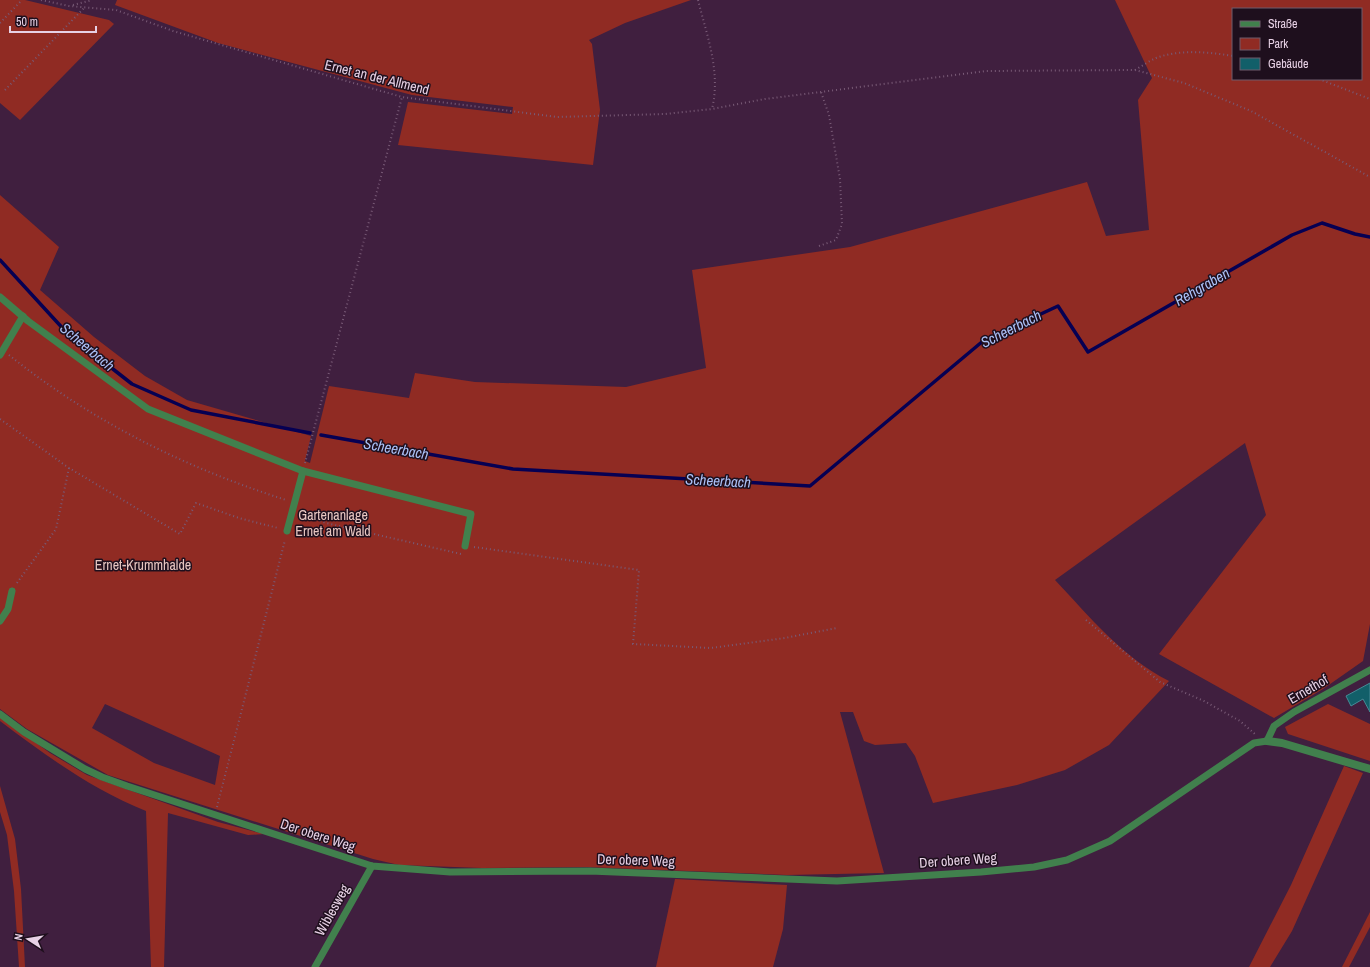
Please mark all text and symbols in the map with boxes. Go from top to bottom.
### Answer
scale bar [10,8,96,34]
legend [1232,8,1362,80]
text: 50 m [16,14,38,30]
text: Straße [1268,16,1298,32]
text: Park [1268,36,1288,52]
street label: Ernet an der Allmend [323,55,431,99]
text: Gebäude [1268,56,1309,72]
water label: Rehgraben [1170,262,1233,311]
water label: Scheerbach [977,304,1045,353]
water label: Scheerbach [55,317,119,376]
water label: Scheerbach [362,432,430,465]
water label: Scheerbach [685,468,752,493]
park label: Gartenanlage Ernet am Wald [295,506,371,540]
park label: Ernet-Krummhalde [95,556,191,574]
street label: Ernethof [1285,670,1332,708]
street label: Der obere Weg [278,814,358,856]
street label: Der obere Weg [919,848,998,872]
street label: Der obere Weg [597,850,676,870]
street label: Wiblesweg [311,881,354,939]
north arrow [8,919,48,959]
text: N [11,932,26,942]

